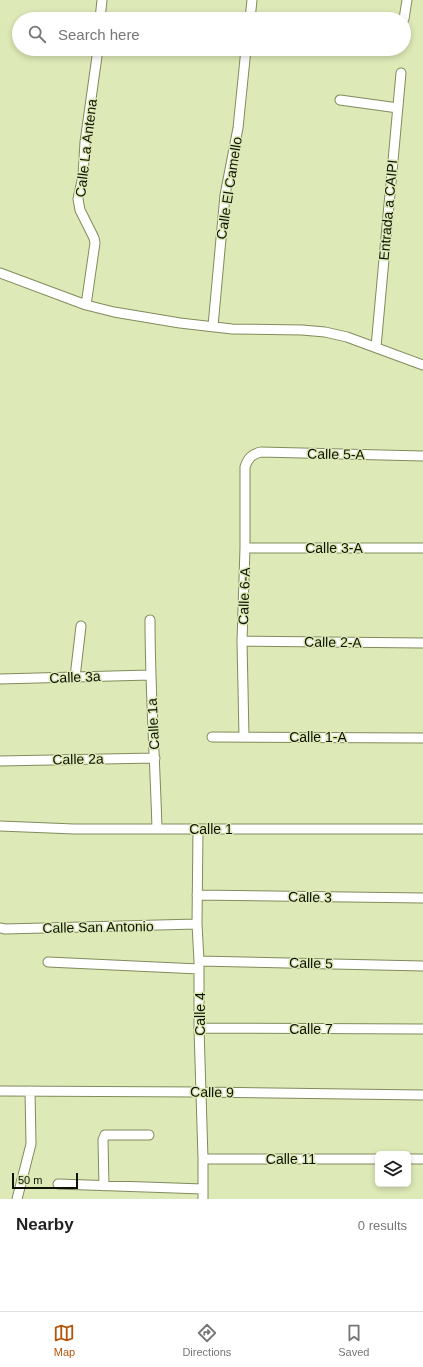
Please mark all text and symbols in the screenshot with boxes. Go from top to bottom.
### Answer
search box [12,12,411,56]
icon: search [26,23,48,45]
text: Search here [58,26,140,43]
street label: Calle La Antena [72,98,100,198]
street label: Calle El Camello [213,135,245,240]
street label: Entrada a CAIPI [376,159,400,261]
street label: Calle 5-A [307,445,366,463]
street label: Calle 3-A [305,540,363,556]
street label: Calle 6-A [235,566,253,625]
street label: Calle 2-A [304,633,363,651]
street label: Calle 3a [49,668,101,686]
street label: Calle 1a [144,698,162,750]
street label: Calle 1-A [289,729,347,745]
street label: Calle 2a [52,751,104,767]
street label: Calle 1 [189,821,233,837]
street label: Calle 3 [288,889,332,905]
street label: Calle San Antonio [42,918,154,936]
street label: Calle 5 [289,955,333,971]
street label: Calle 4 [192,992,208,1036]
street label: Calle 7 [289,1021,333,1037]
street label: Calle 9 [190,1084,234,1100]
street label: Calle 11 [266,1151,316,1167]
map controls [375,1151,411,1187]
button: layers [375,1151,411,1187]
scale bar [12,1171,78,1190]
text: 50 m [18,1174,42,1186]
text: Nearby [16,1215,74,1234]
text: 0 results [358,1218,407,1233]
tab: Map [53,1322,75,1358]
tab: Directions [182,1322,231,1358]
tab: Saved [338,1322,369,1358]

